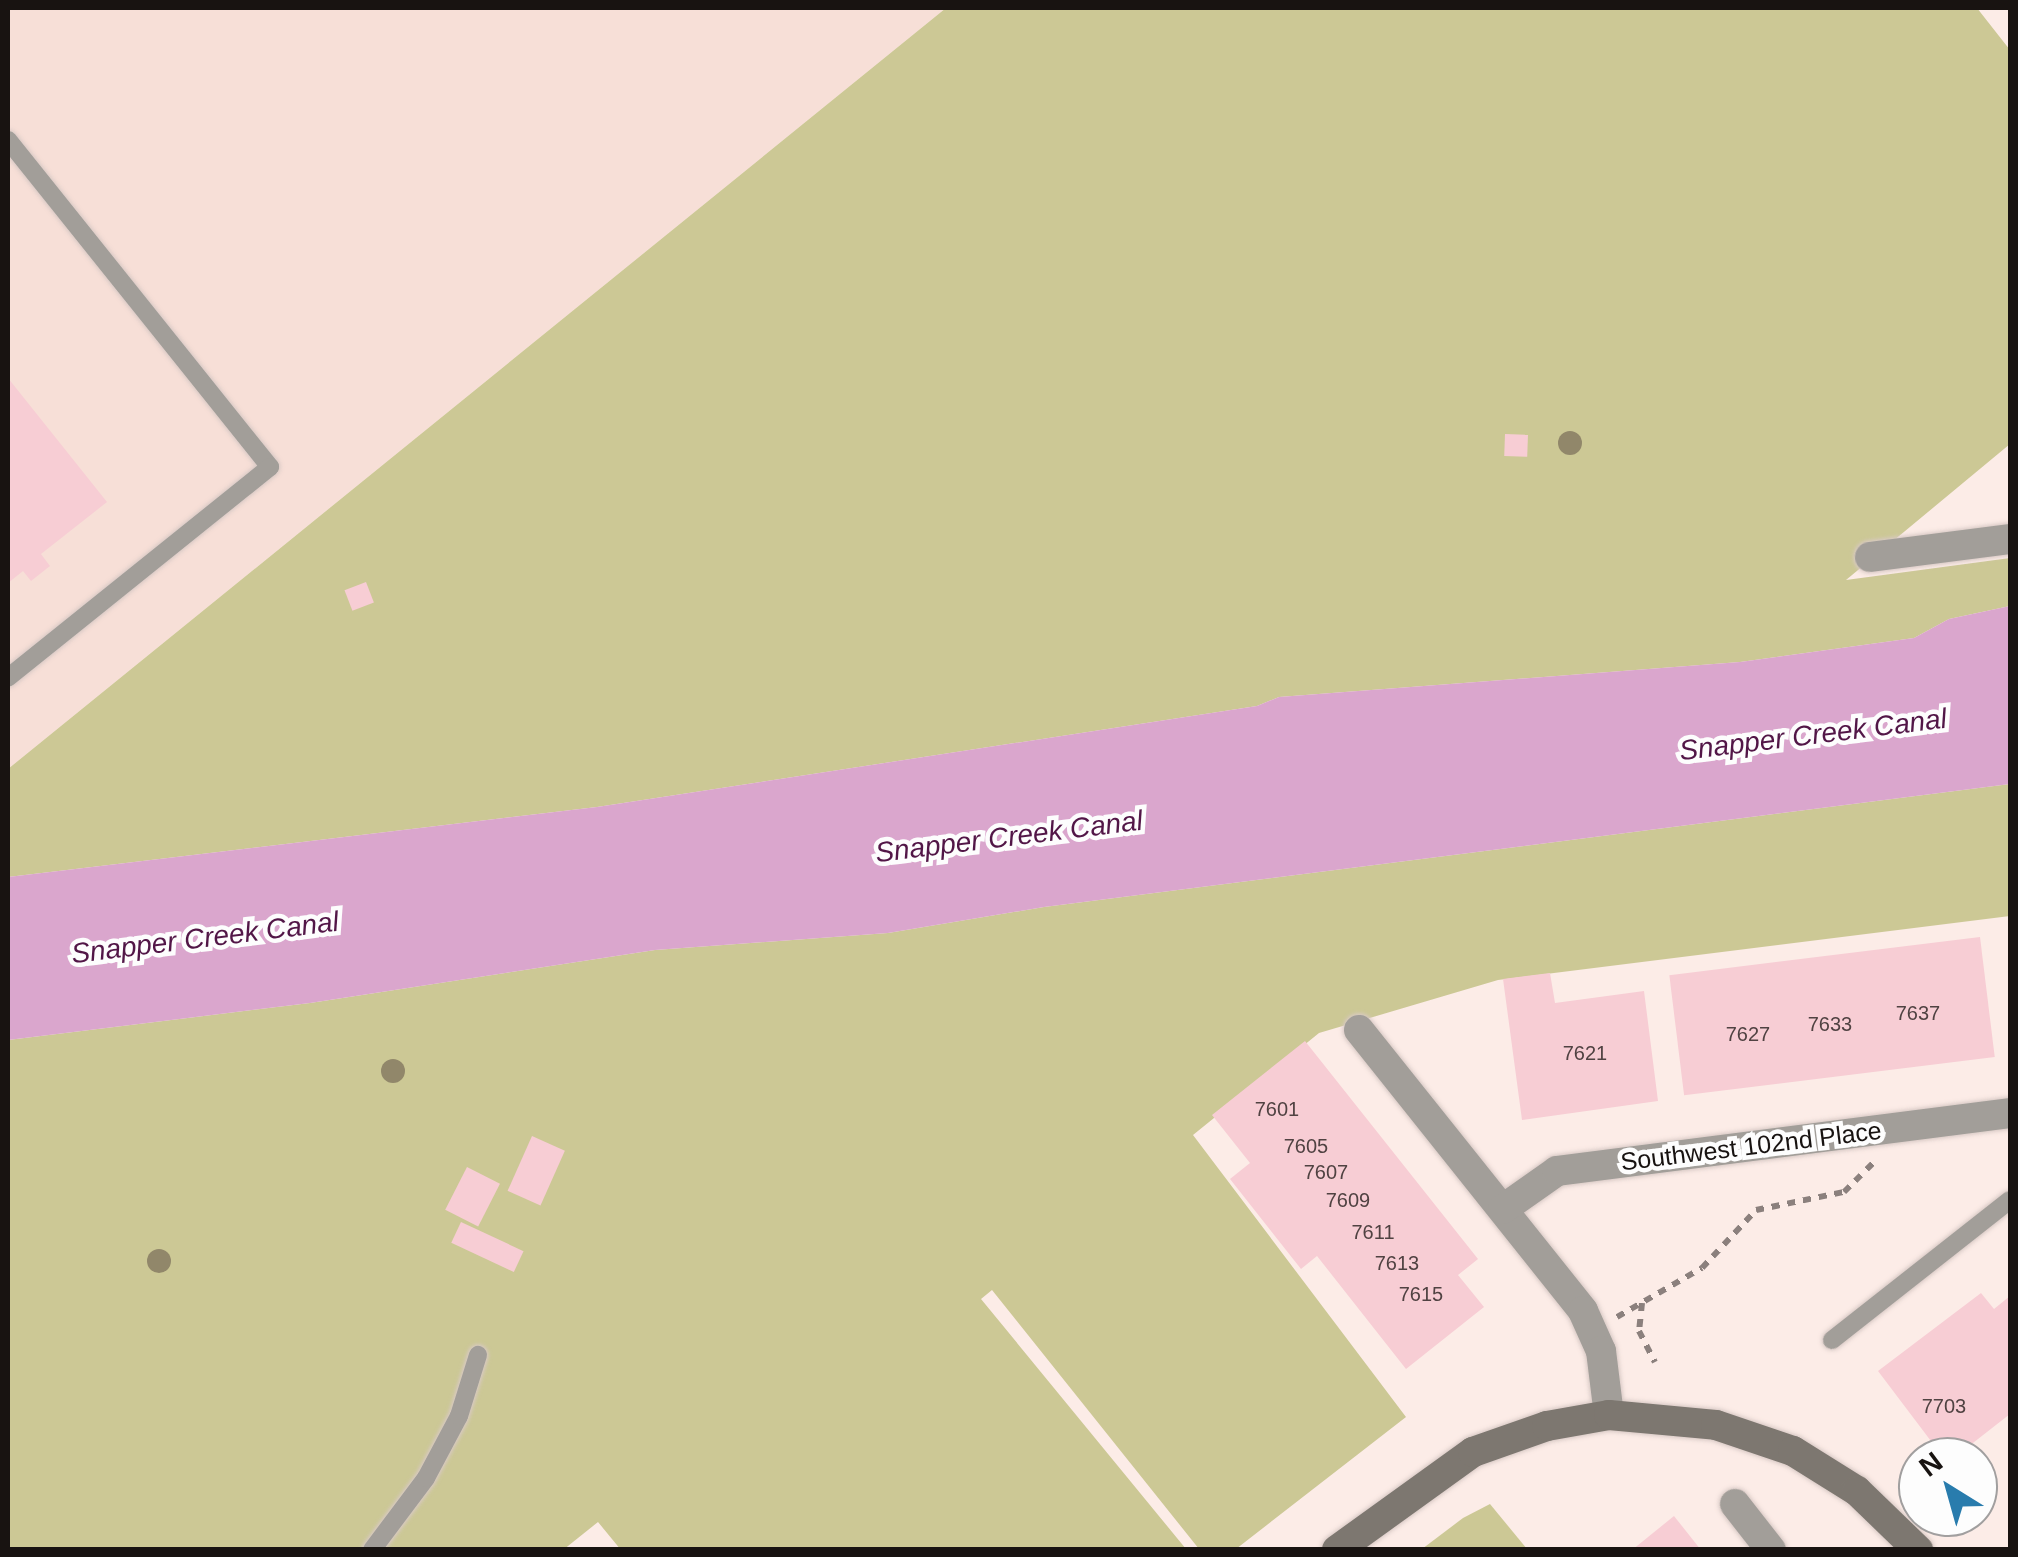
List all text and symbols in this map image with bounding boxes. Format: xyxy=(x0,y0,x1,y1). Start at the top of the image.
water label: Snapper Creek Canal xyxy=(1677,702,1949,768)
water label: Snapper Creek Canal xyxy=(873,804,1145,870)
water label: Snapper Creek Canal xyxy=(69,905,341,971)
house number: 7637 xyxy=(1896,1001,1940,1025)
house number: 7633 xyxy=(1808,1012,1852,1036)
house number: 7627 xyxy=(1726,1022,1770,1046)
house number: 7621 xyxy=(1563,1041,1607,1065)
house number: 7601 xyxy=(1255,1097,1299,1121)
street label: Southwest 102nd Place xyxy=(1619,1115,1883,1177)
house number: 7605 xyxy=(1284,1134,1328,1158)
house number: 7607 xyxy=(1304,1160,1348,1184)
house number: 7609 xyxy=(1326,1188,1370,1212)
house number: 7611 xyxy=(1351,1220,1395,1244)
house number: 7613 xyxy=(1375,1251,1419,1275)
house number: 7615 xyxy=(1399,1282,1443,1306)
house number: 7703 xyxy=(1922,1394,1966,1418)
north arrow xyxy=(1898,1437,1998,1537)
text: N xyxy=(1913,1446,1948,1483)

